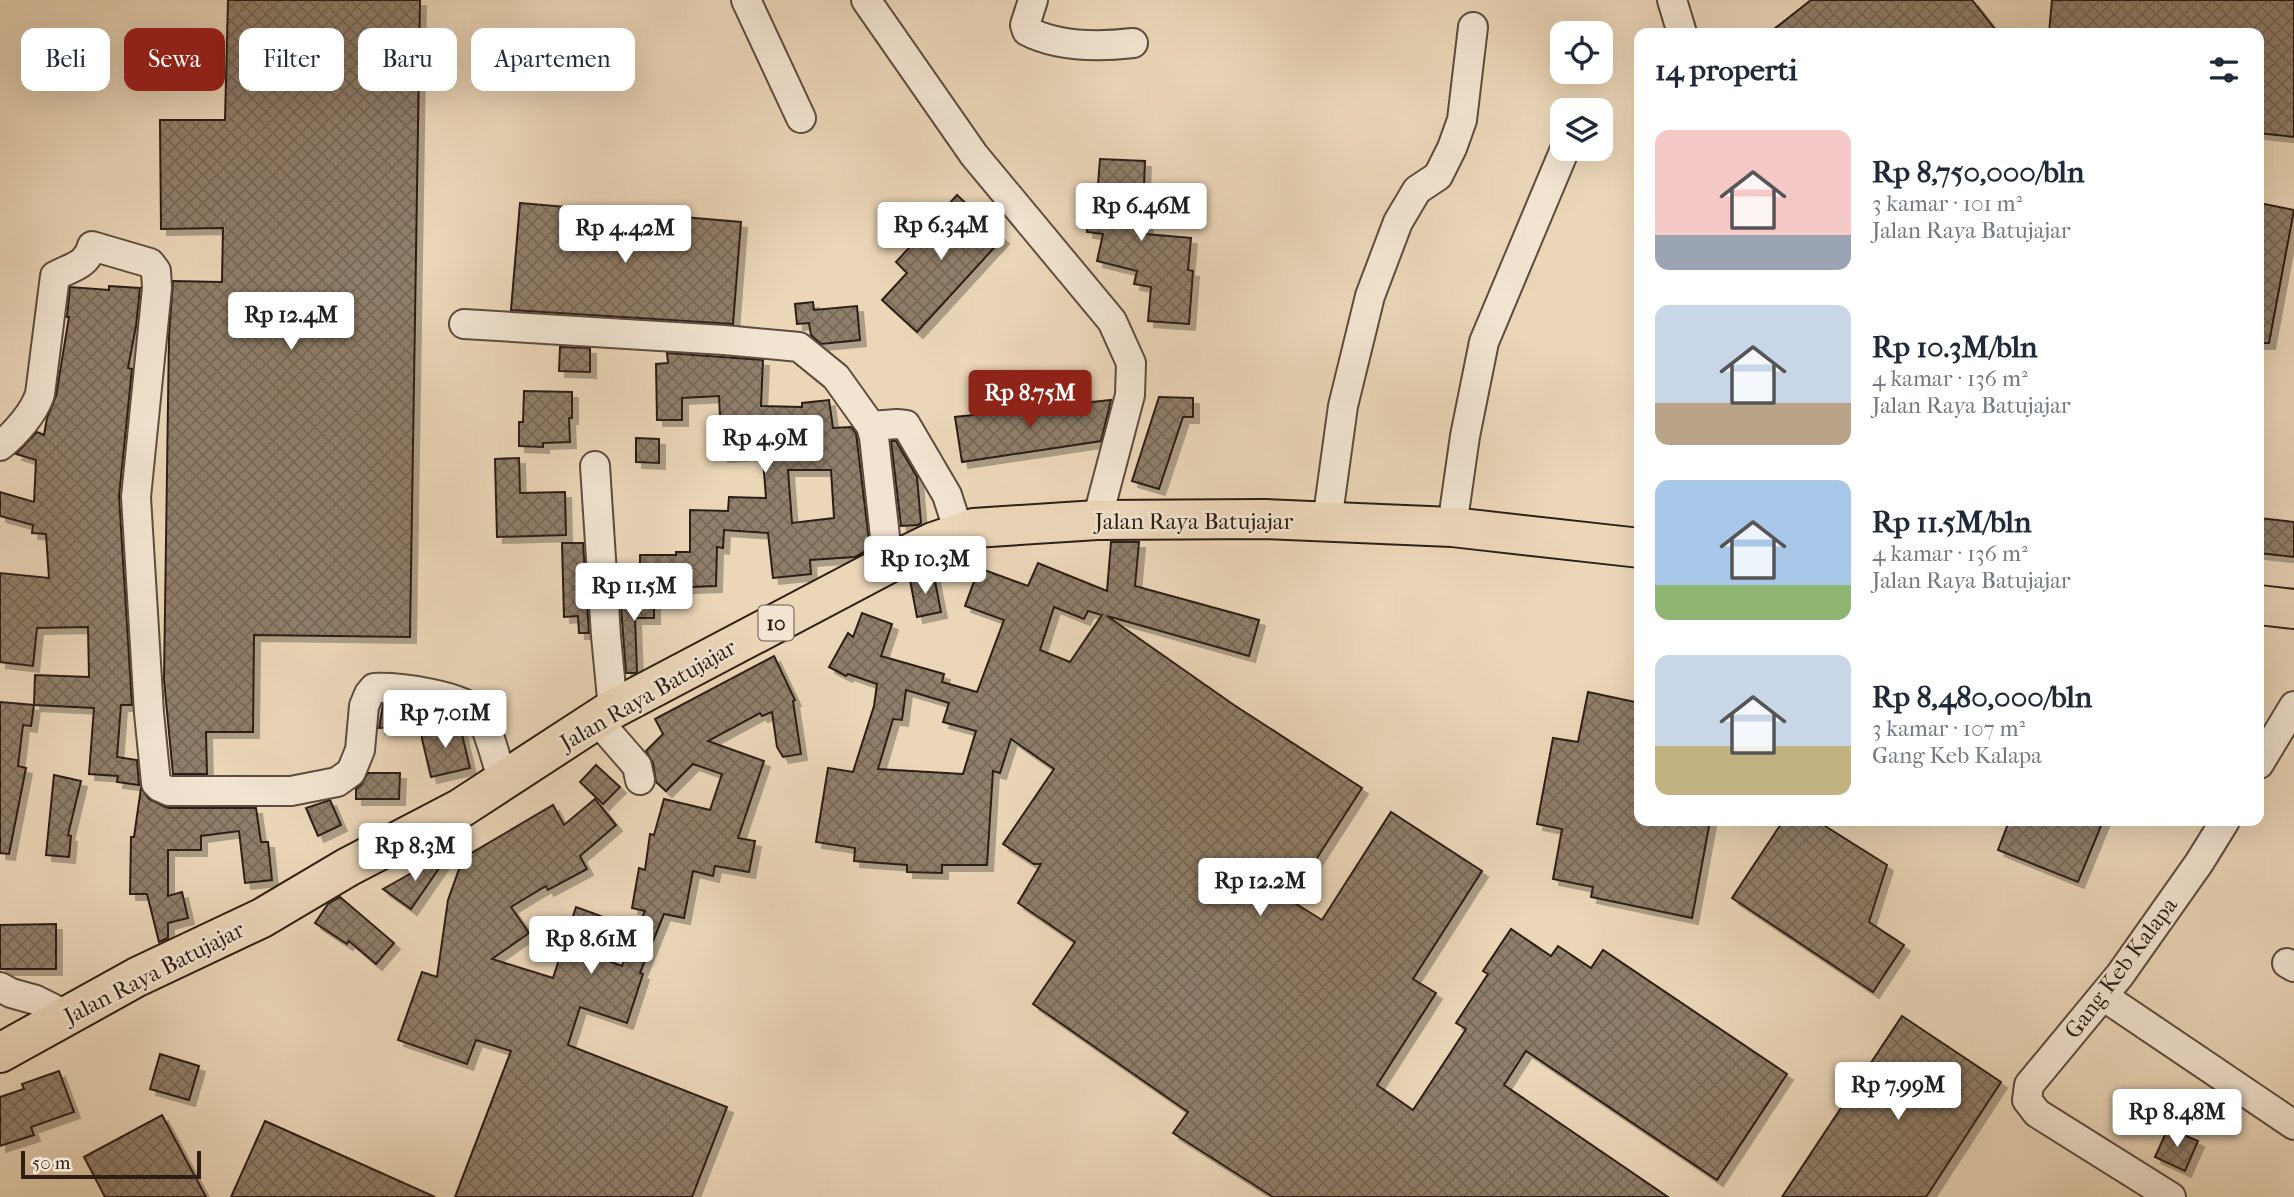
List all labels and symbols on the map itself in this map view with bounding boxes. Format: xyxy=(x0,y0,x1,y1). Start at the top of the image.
pin: Rp 6.46M xyxy=(1069,184,1213,243)
pin: Rp 6.34M xyxy=(869,202,1013,262)
pin: Rp 4.42M xyxy=(553,205,697,265)
pin: Rp 12.4M xyxy=(219,292,363,352)
pin: Rp 8.75M xyxy=(958,370,1102,430)
pin: Rp 4.9M xyxy=(700,416,830,475)
street label: Jalan Raya Batujajar xyxy=(1093,508,1293,535)
pin: Rp 10.3M xyxy=(853,536,997,596)
pin: Rp 11.5M xyxy=(562,564,706,623)
road number: 10 xyxy=(758,606,794,640)
street label: Jalan Raya Batujajar xyxy=(554,634,741,757)
pin: Rp 7.01M xyxy=(373,690,517,750)
pin: Rp 8.3M xyxy=(350,824,480,883)
pin: Rp 12.2M xyxy=(1188,858,1332,918)
street label: Gang Keb Kalapa xyxy=(2059,892,2183,1044)
street label: Jalan Raya Batujajar xyxy=(58,916,249,1031)
pin: Rp 8.61M xyxy=(519,916,663,976)
pin: Rp 7.99M xyxy=(1826,1062,1970,1122)
pin: Rp 8.48M xyxy=(2105,1090,2249,1149)
scale bar xyxy=(21,1148,201,1180)

